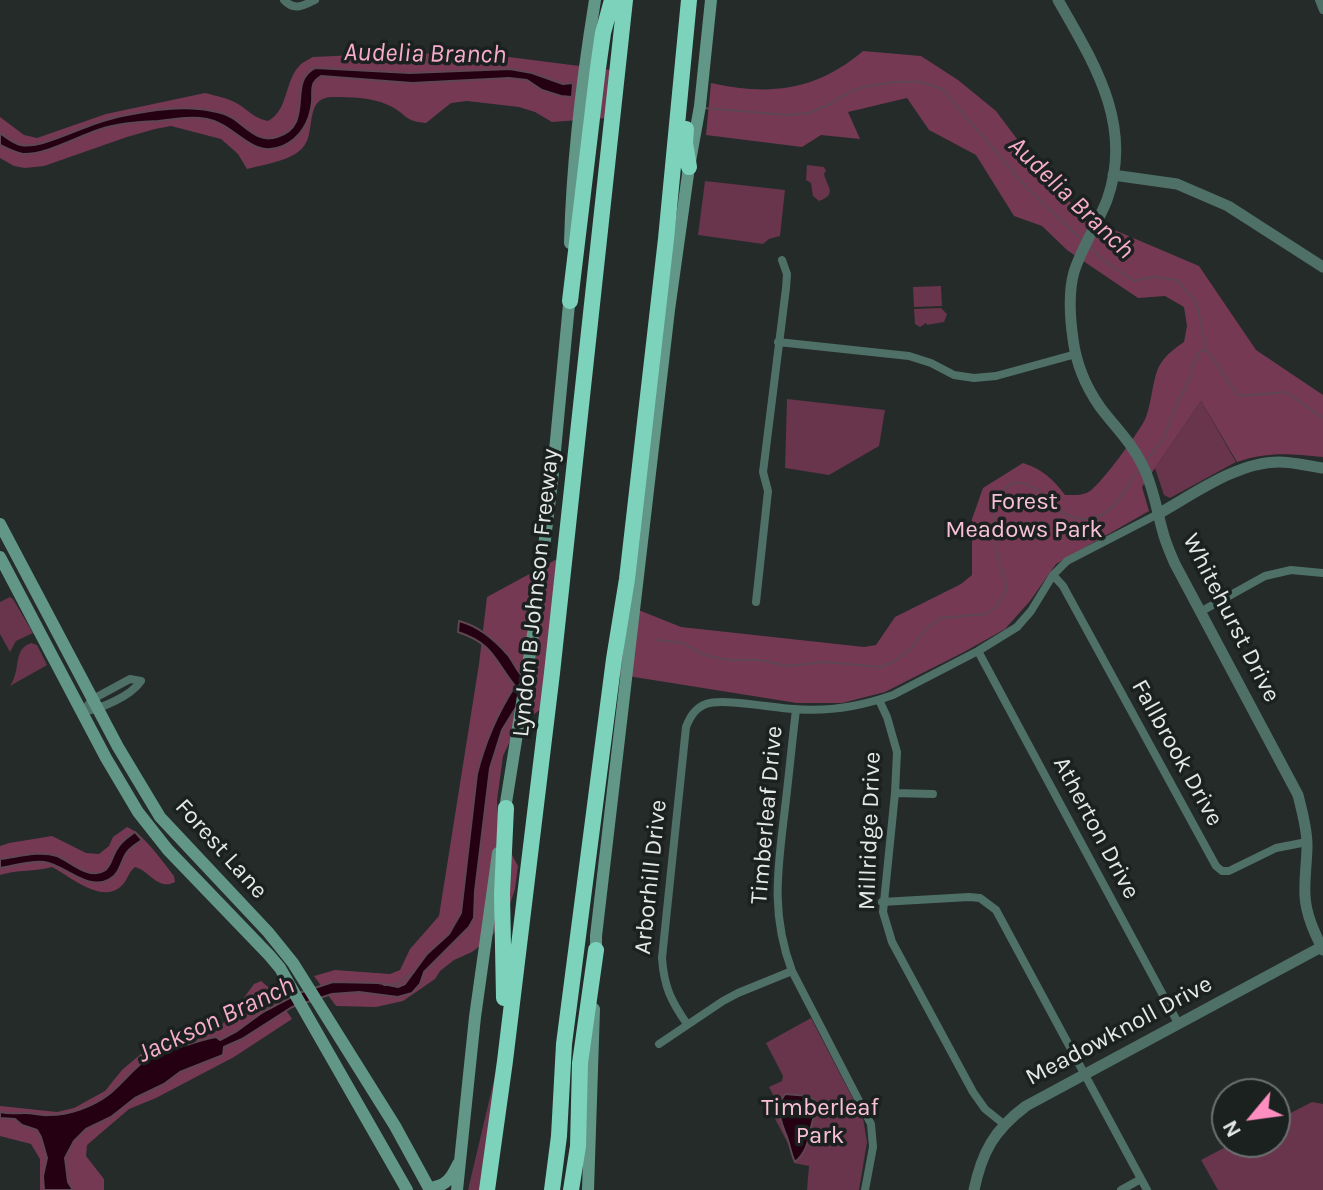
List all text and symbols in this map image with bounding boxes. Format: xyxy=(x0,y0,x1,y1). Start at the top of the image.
water label: Audelia Branch xyxy=(343,37,507,71)
water label: Audelia Branch xyxy=(1002,130,1140,266)
street label: Lyndon B Johnson Freeway xyxy=(507,447,565,739)
park label: Forest Meadows Park xyxy=(945,488,1103,544)
street label: Whitehurst Drive xyxy=(1176,529,1286,707)
street label: Fallbrook Drive xyxy=(1125,675,1229,831)
street label: Timberleaf Drive xyxy=(745,725,789,905)
street label: Millridge Drive xyxy=(853,751,887,911)
street label: Atherton Drive xyxy=(1047,752,1145,904)
street label: Forest Lane xyxy=(169,793,273,905)
street label: Arborhill Drive xyxy=(629,798,673,956)
water label: Jackson Branch xyxy=(133,970,299,1070)
street label: Meadowknoll Drive xyxy=(1021,970,1217,1092)
north arrow xyxy=(1211,1078,1291,1158)
park label: Timberleaf Park xyxy=(761,1094,879,1150)
text: N xyxy=(1217,1115,1247,1142)

